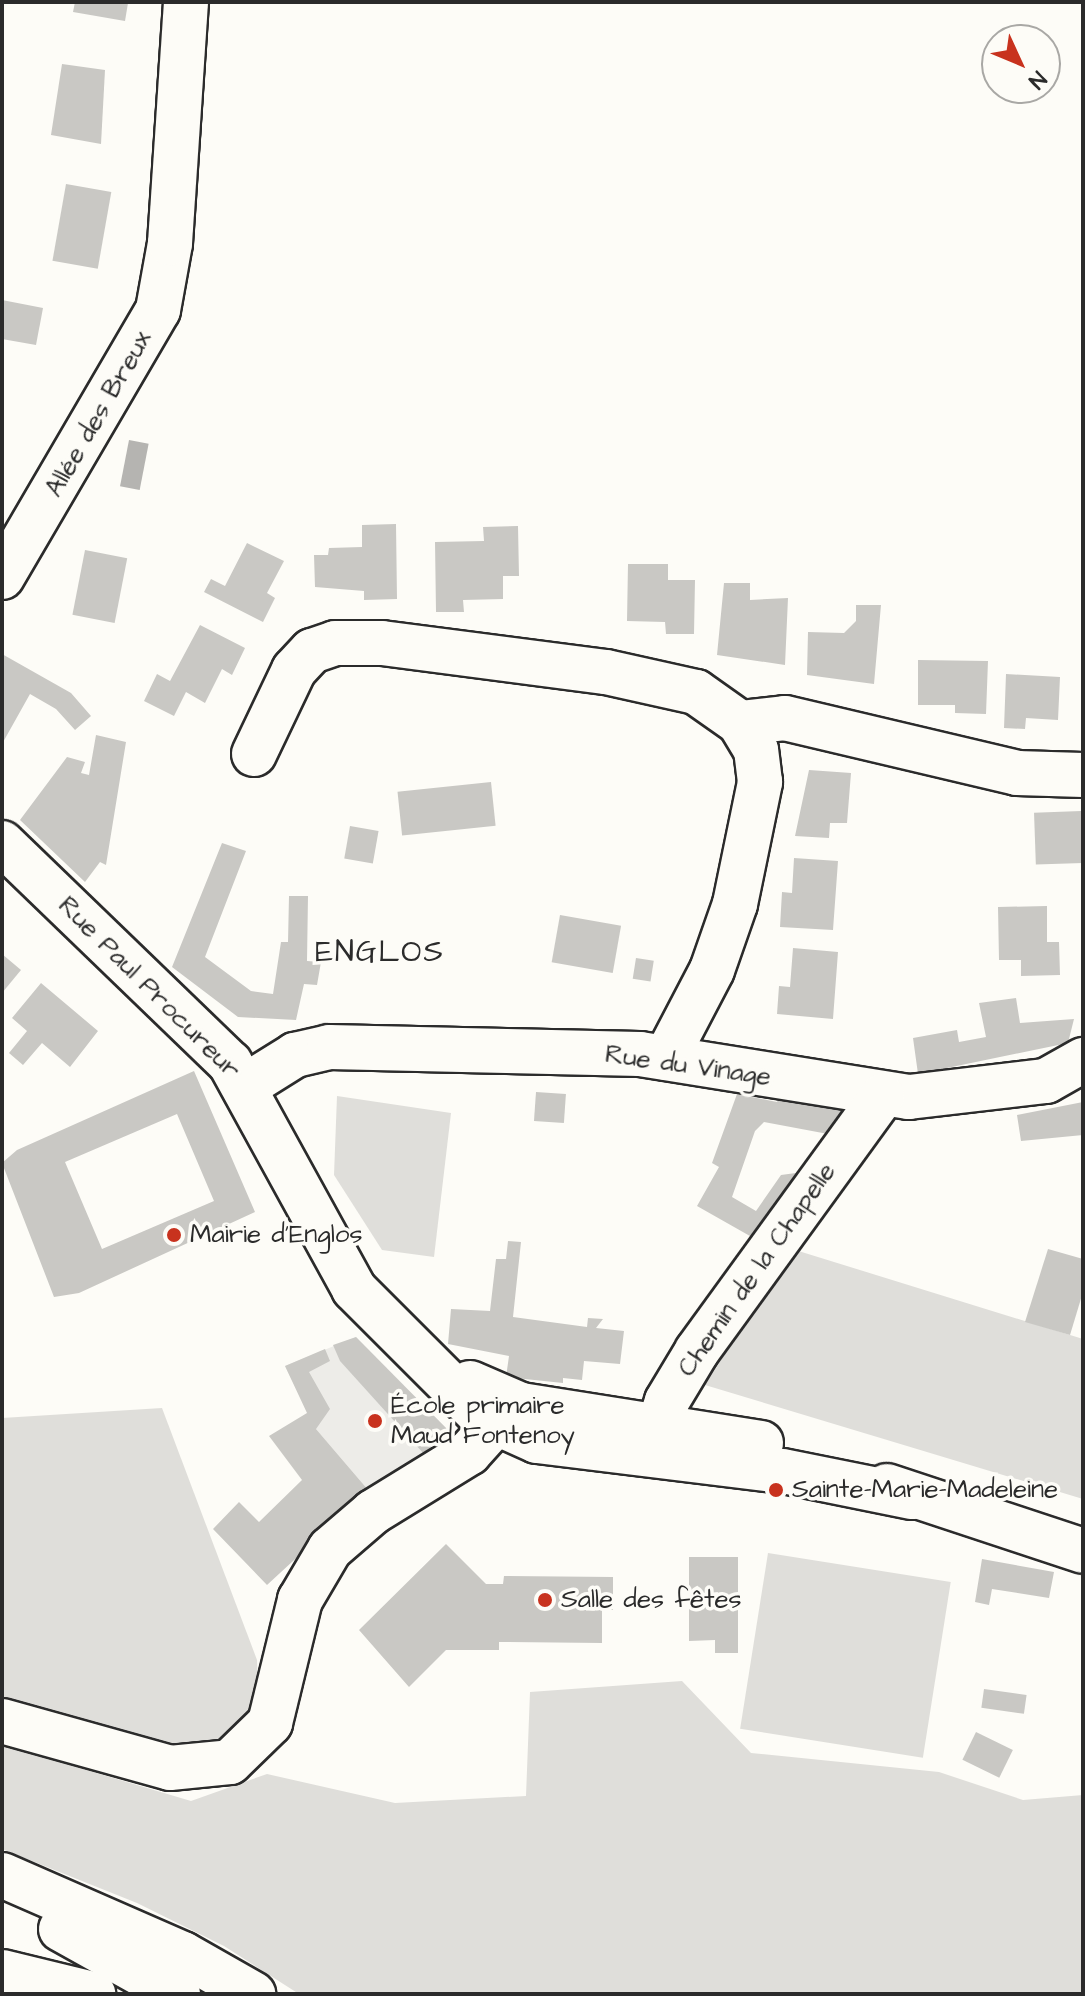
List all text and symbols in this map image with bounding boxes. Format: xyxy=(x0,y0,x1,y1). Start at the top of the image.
north arrow xyxy=(981,24,1061,104)
text: N xyxy=(1021,64,1053,95)
street label: Allée des Breux xyxy=(39,325,159,503)
street label: Rue Paul Procureur xyxy=(51,890,247,1086)
district label: ENGLOS xyxy=(315,934,445,970)
street label: Rue du Vinage xyxy=(603,1039,773,1093)
street label: Chemin de la Chapelle xyxy=(671,1157,843,1383)
place label: Mairie d'Englos xyxy=(190,1219,363,1251)
marker: Mairie d'Englos xyxy=(165,1226,183,1244)
place label: École primaire Maud Fontenoy xyxy=(391,1390,575,1452)
marker: École primaire Maud Fontenoy xyxy=(366,1412,384,1430)
place label: Sainte-Marie-Madeleine xyxy=(792,1474,1058,1506)
marker: Sainte-Marie-Madeleine xyxy=(767,1481,785,1499)
place label: Salle des fêtes xyxy=(561,1584,742,1616)
marker: Salle des fêtes xyxy=(536,1591,554,1609)

